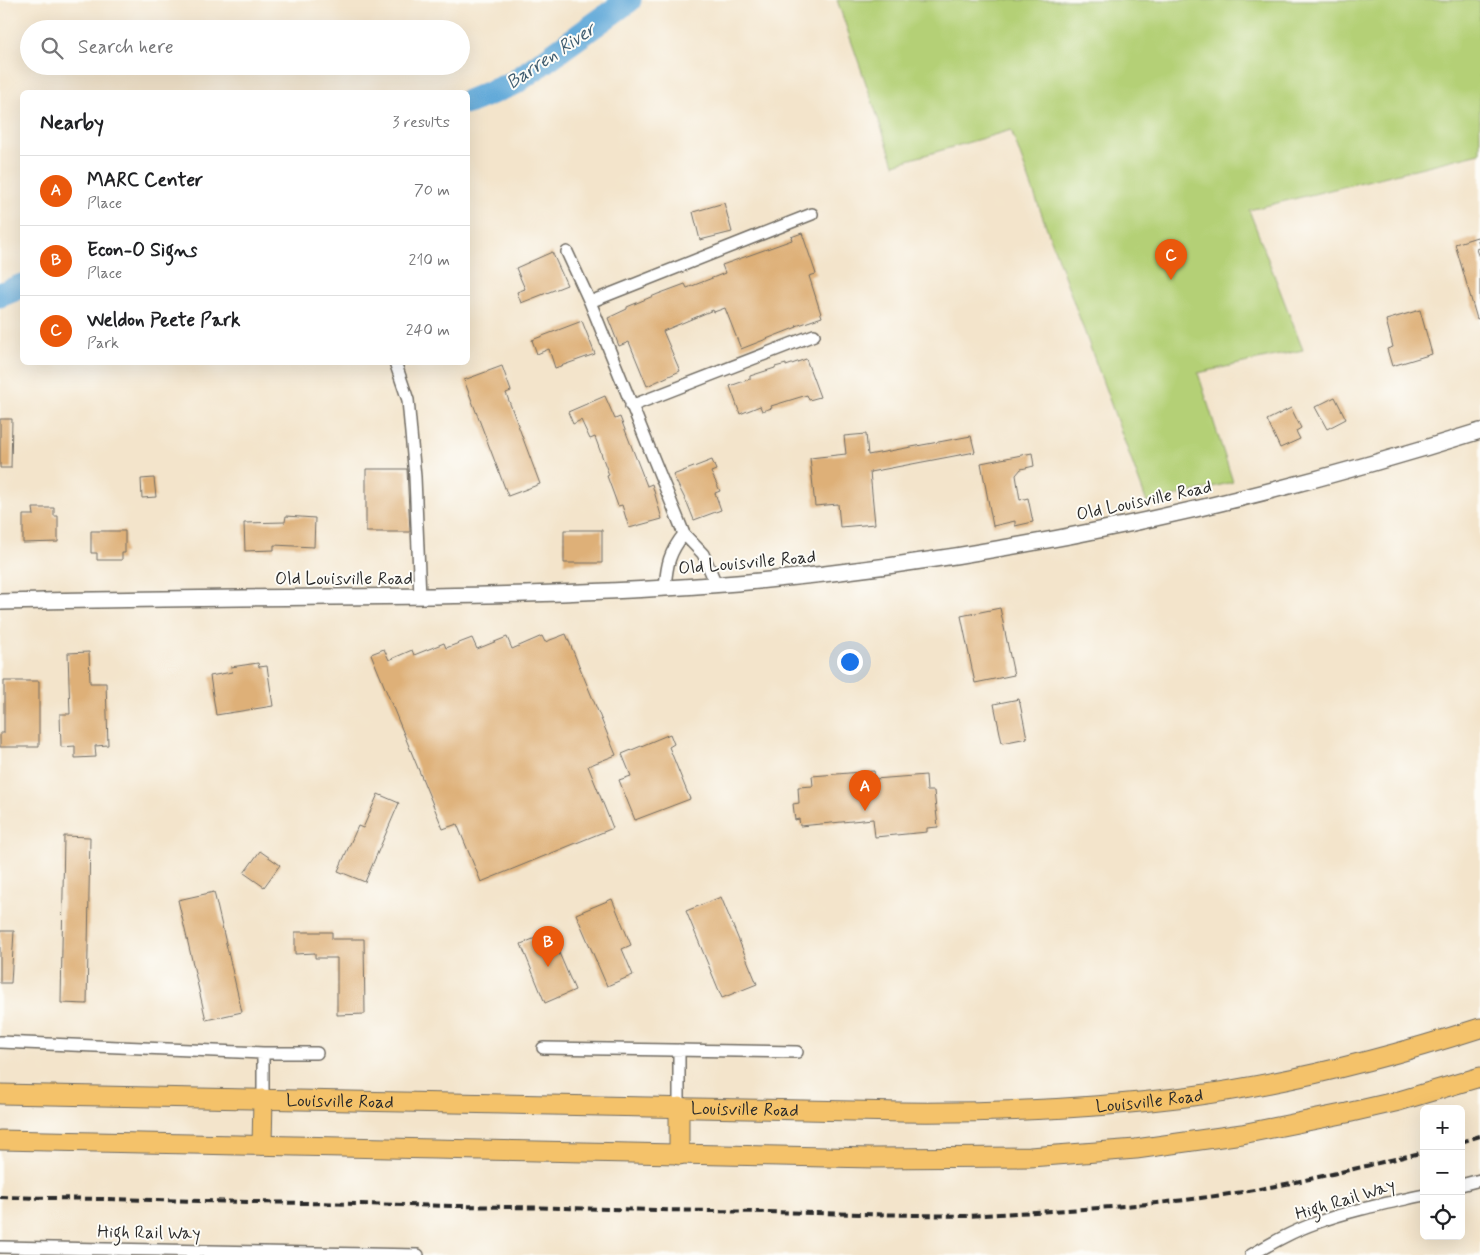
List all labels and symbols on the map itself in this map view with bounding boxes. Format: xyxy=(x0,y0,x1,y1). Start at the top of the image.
water label: Barren River xyxy=(501,16,602,95)
pin: C xyxy=(1155,239,1187,280)
street label: Old Louisville Road xyxy=(1074,475,1214,527)
street label: Old Louisville Road xyxy=(677,545,817,581)
street label: Old Louisville Road xyxy=(275,567,413,591)
your location xyxy=(837,649,863,675)
pin: A xyxy=(849,770,881,811)
pin: B xyxy=(532,926,564,967)
street label: Louisville Road xyxy=(1095,1084,1205,1119)
street label: Louisville Road xyxy=(286,1089,394,1115)
street label: Louisville Road xyxy=(691,1097,799,1123)
street label: High Rail Way xyxy=(1292,1173,1399,1228)
street label: High Rail Way xyxy=(97,1220,201,1248)

